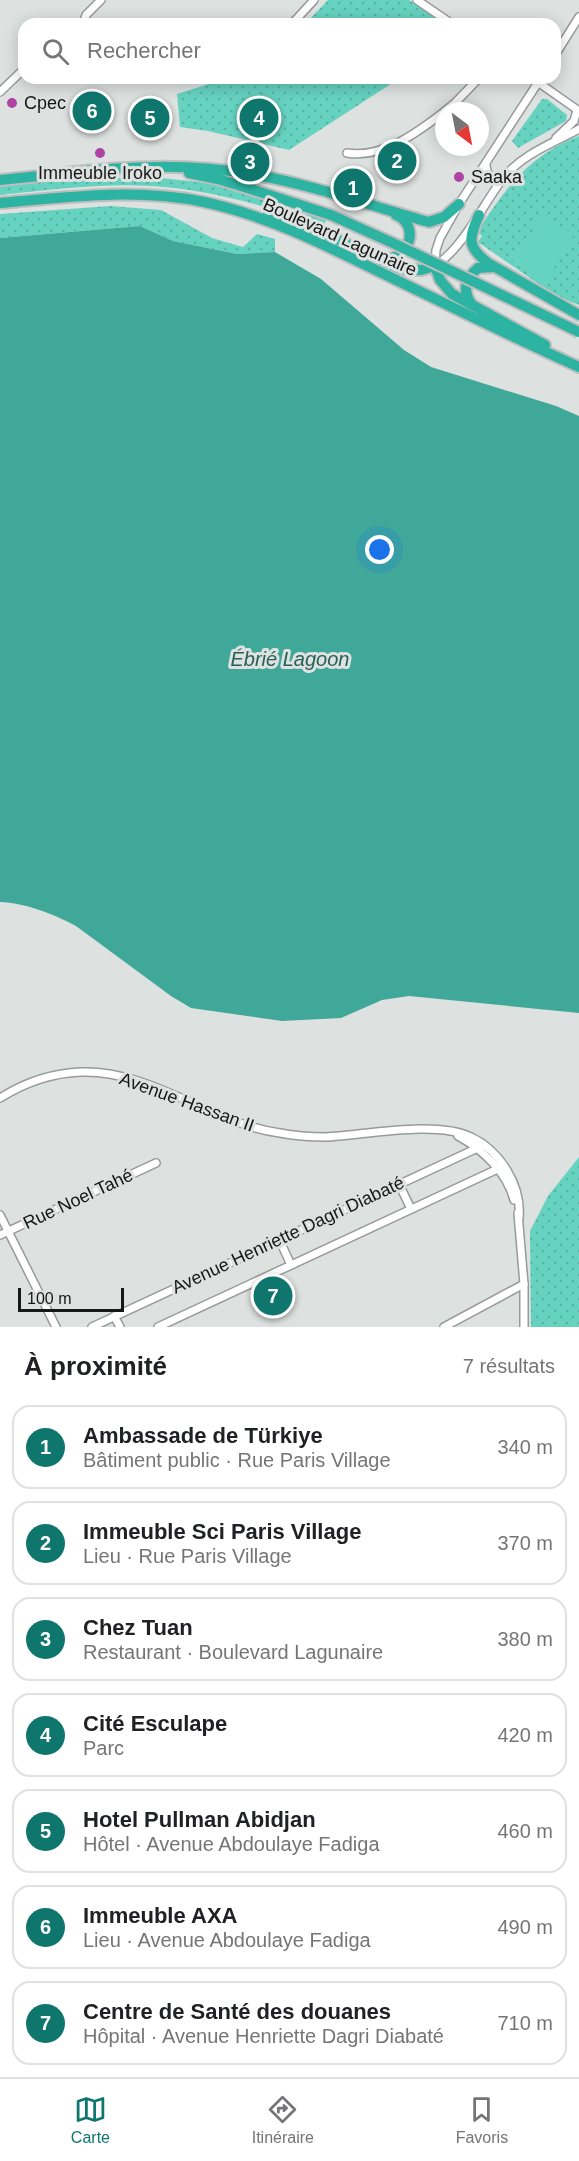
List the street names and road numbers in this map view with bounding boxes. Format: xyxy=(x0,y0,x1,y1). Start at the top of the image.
street label: Boulevard Lagunaire xyxy=(260,194,420,280)
street label: Avenue Hassan II xyxy=(117,1068,257,1136)
street label: Rue Noel Tahé xyxy=(20,1165,136,1233)
street label: Avenue Henriette Dagri Diabaté xyxy=(169,1172,407,1298)

